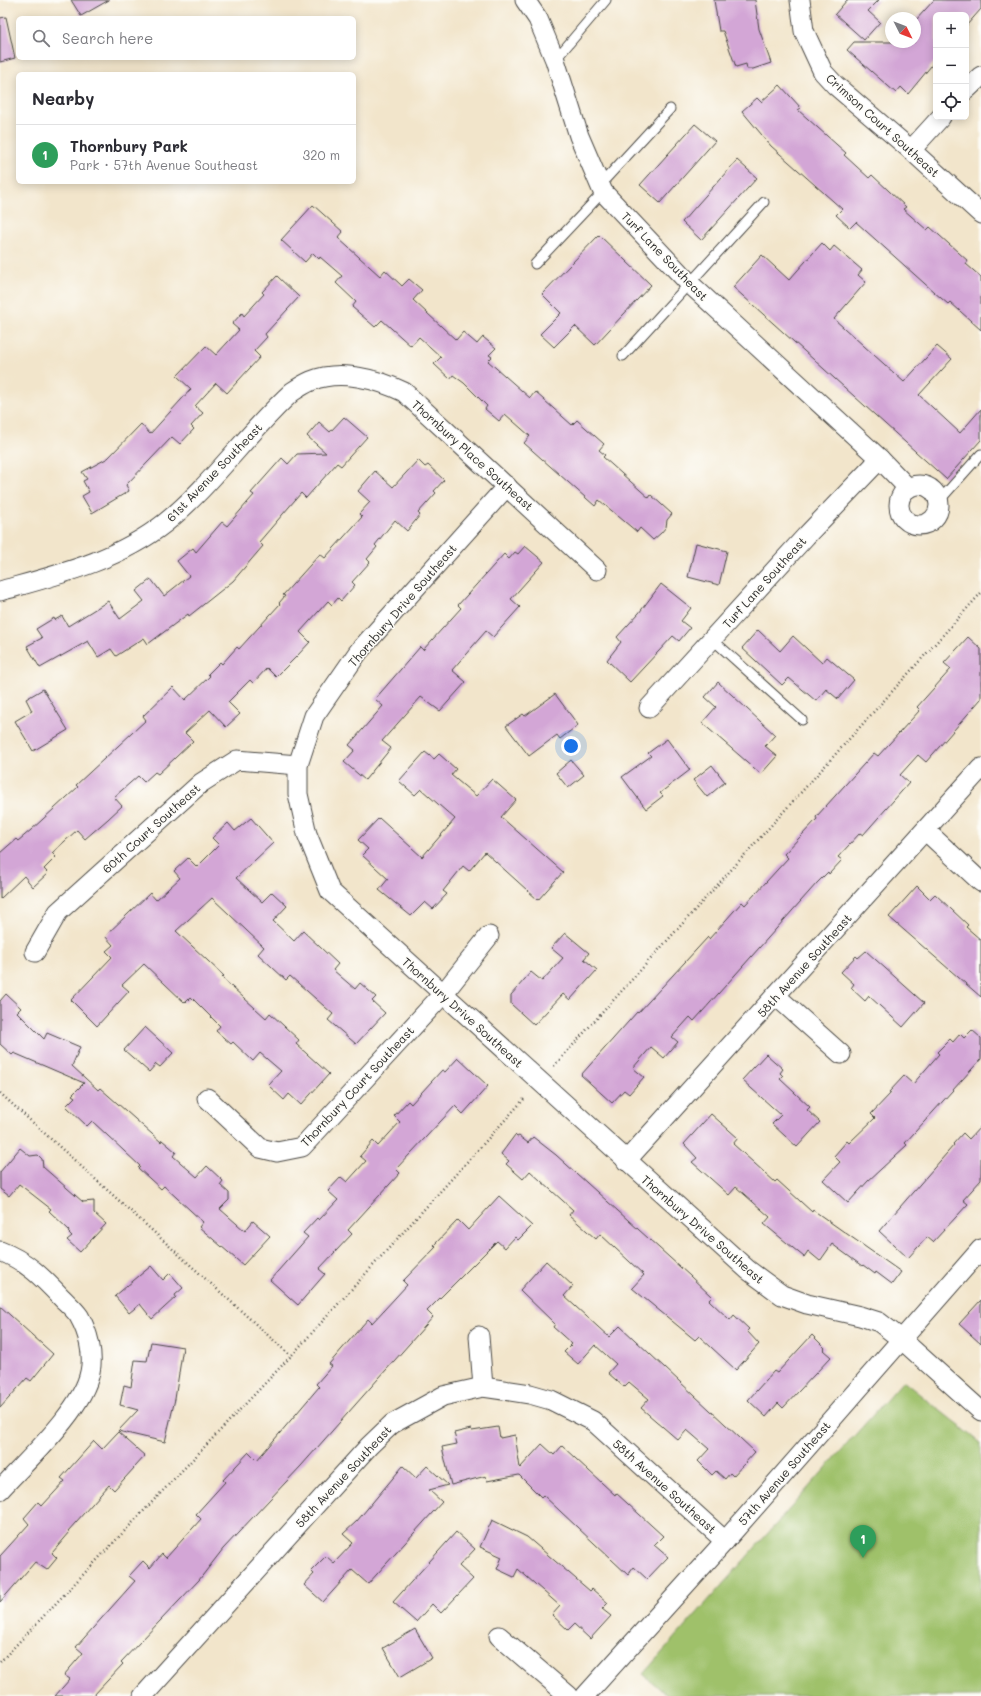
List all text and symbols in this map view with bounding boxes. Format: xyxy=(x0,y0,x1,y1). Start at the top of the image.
north arrow xyxy=(885,12,921,48)
map controls xyxy=(933,12,969,120)
button: + xyxy=(933,12,969,48)
search box xyxy=(16,16,356,60)
icon: search xyxy=(30,27,52,49)
text: Search here xyxy=(62,28,153,48)
button: − xyxy=(933,48,969,84)
street label: Crimson Court Southeast xyxy=(823,70,943,180)
button: locate xyxy=(933,84,969,120)
text: Nearby xyxy=(32,87,94,109)
text: Thornbury Park xyxy=(70,136,188,156)
text: 1 xyxy=(42,146,48,163)
text: 320 m xyxy=(303,146,340,163)
text: Park · 57th Avenue Southeast xyxy=(70,156,258,173)
street label: Turf Lane Southeast xyxy=(618,208,712,304)
street label: Thornbury Place Southeast xyxy=(409,396,537,514)
street label: 61st Avenue Southeast xyxy=(163,419,265,525)
street label: Turf Lane Southeast xyxy=(719,533,809,631)
street label: Thornbury Drive Southeast xyxy=(344,540,460,670)
your location xyxy=(561,736,581,756)
street label: 60th Court Southeast xyxy=(99,780,203,876)
street label: 58th Avenue Southeast xyxy=(753,910,855,1020)
street label: Thornbury Drive Southeast xyxy=(399,953,527,1071)
street label: Thornbury Court Southeast xyxy=(297,1022,417,1150)
street label: Thornbury Drive Southeast xyxy=(638,1171,768,1287)
street label: 57th Avenue Southeast xyxy=(734,1417,834,1529)
street label: 58th Avenue Southeast xyxy=(291,1422,395,1530)
street label: 58th Avenue Southeast xyxy=(610,1435,720,1537)
pin: 1 xyxy=(850,1525,876,1558)

